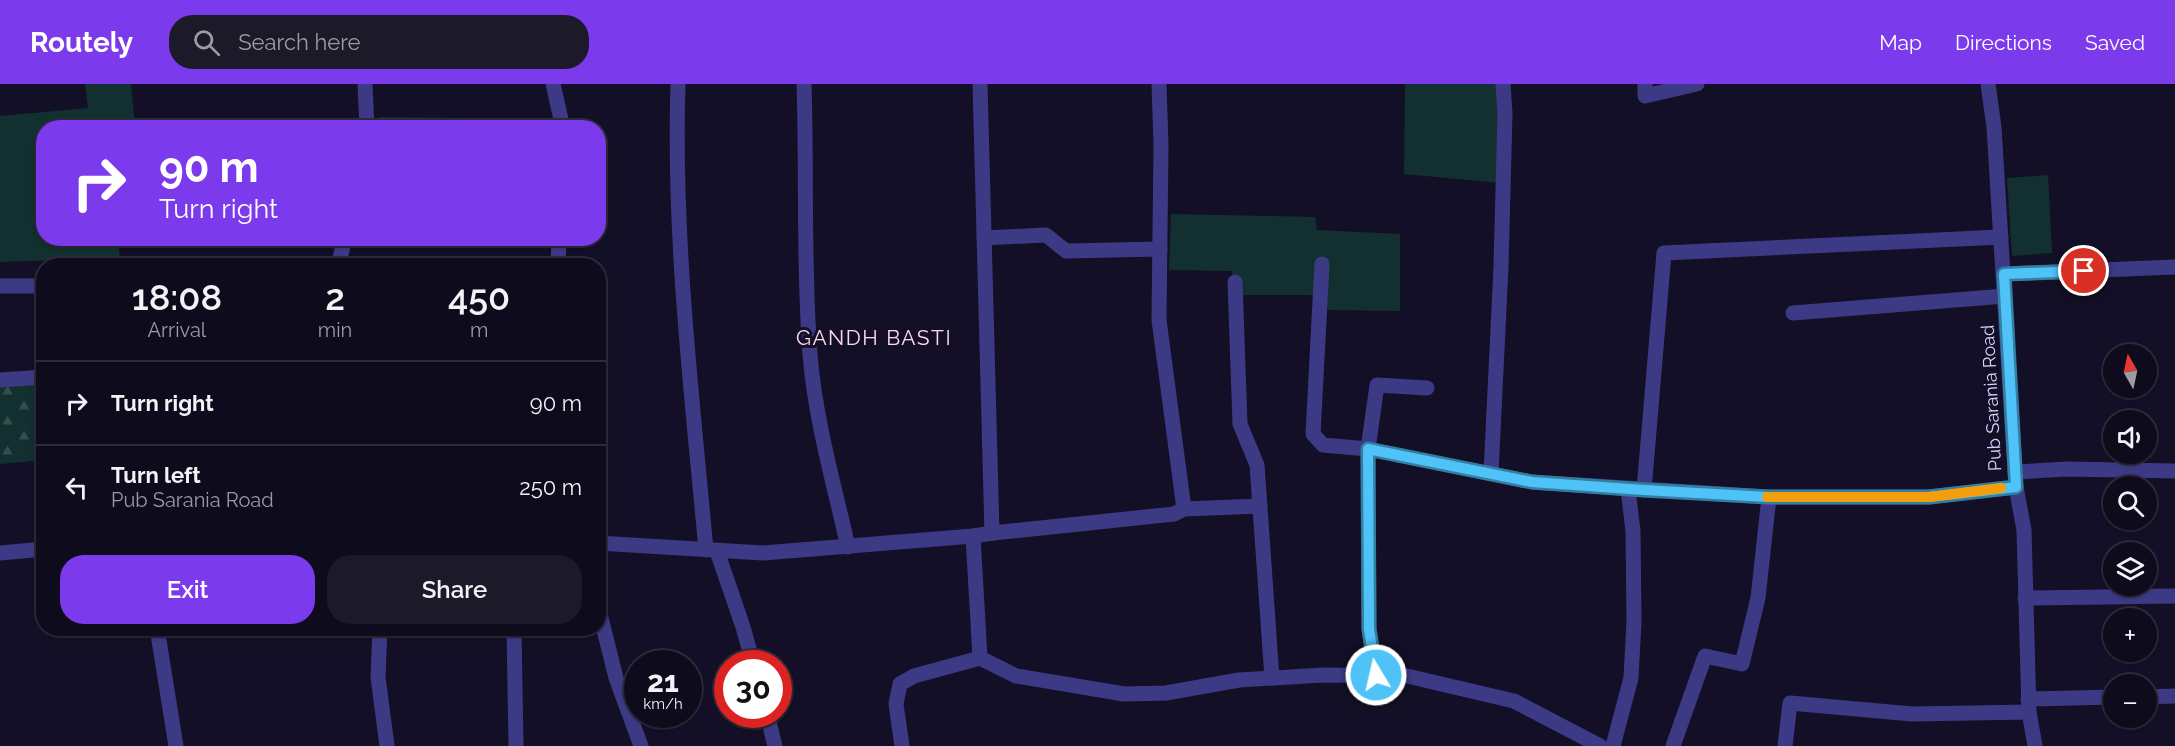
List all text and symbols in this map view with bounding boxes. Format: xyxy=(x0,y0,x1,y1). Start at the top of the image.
search box xyxy=(169,15,589,69)
text: Routely xyxy=(30,26,133,59)
icon: search xyxy=(190,26,223,59)
text: Search here xyxy=(238,29,360,55)
text: Map xyxy=(1879,30,1922,55)
text: Directions xyxy=(1955,30,2052,55)
text: Saved xyxy=(2085,30,2145,55)
text: 90 m xyxy=(159,143,259,192)
icon: right xyxy=(60,144,138,222)
text: Turn right xyxy=(159,193,278,224)
pin xyxy=(2058,245,2109,296)
icon: arrive xyxy=(2067,254,2100,287)
text: 18:08 xyxy=(132,276,222,318)
text: 2 xyxy=(325,276,345,318)
text: 450 xyxy=(448,276,510,318)
text: Arrival xyxy=(148,318,206,342)
text: min xyxy=(318,318,352,342)
text: m xyxy=(470,318,488,342)
street label: Pub Sarania Road xyxy=(1977,324,2005,472)
district label: GANDH BASTI xyxy=(796,325,952,350)
north arrow xyxy=(2103,344,2157,398)
map controls xyxy=(2103,344,2157,728)
icon: right xyxy=(60,387,93,420)
text: Turn right xyxy=(111,390,214,416)
text: 90 m xyxy=(530,390,582,416)
button: sound xyxy=(2103,410,2157,464)
text: Turn left xyxy=(111,462,201,488)
icon: left xyxy=(60,471,93,504)
text: 250 m xyxy=(519,474,582,500)
button: search xyxy=(2103,476,2157,530)
text: Pub Sarania Road xyxy=(111,488,274,512)
button: layers xyxy=(2103,542,2157,596)
button: Exit xyxy=(60,555,315,624)
button: Share xyxy=(327,555,582,624)
button: + xyxy=(2103,608,2157,662)
position arrow xyxy=(1344,643,1408,707)
speed limit sign: 30 xyxy=(714,650,792,728)
text: 21 xyxy=(647,664,679,699)
button: − xyxy=(2103,674,2157,728)
text: km/h xyxy=(643,695,683,713)

